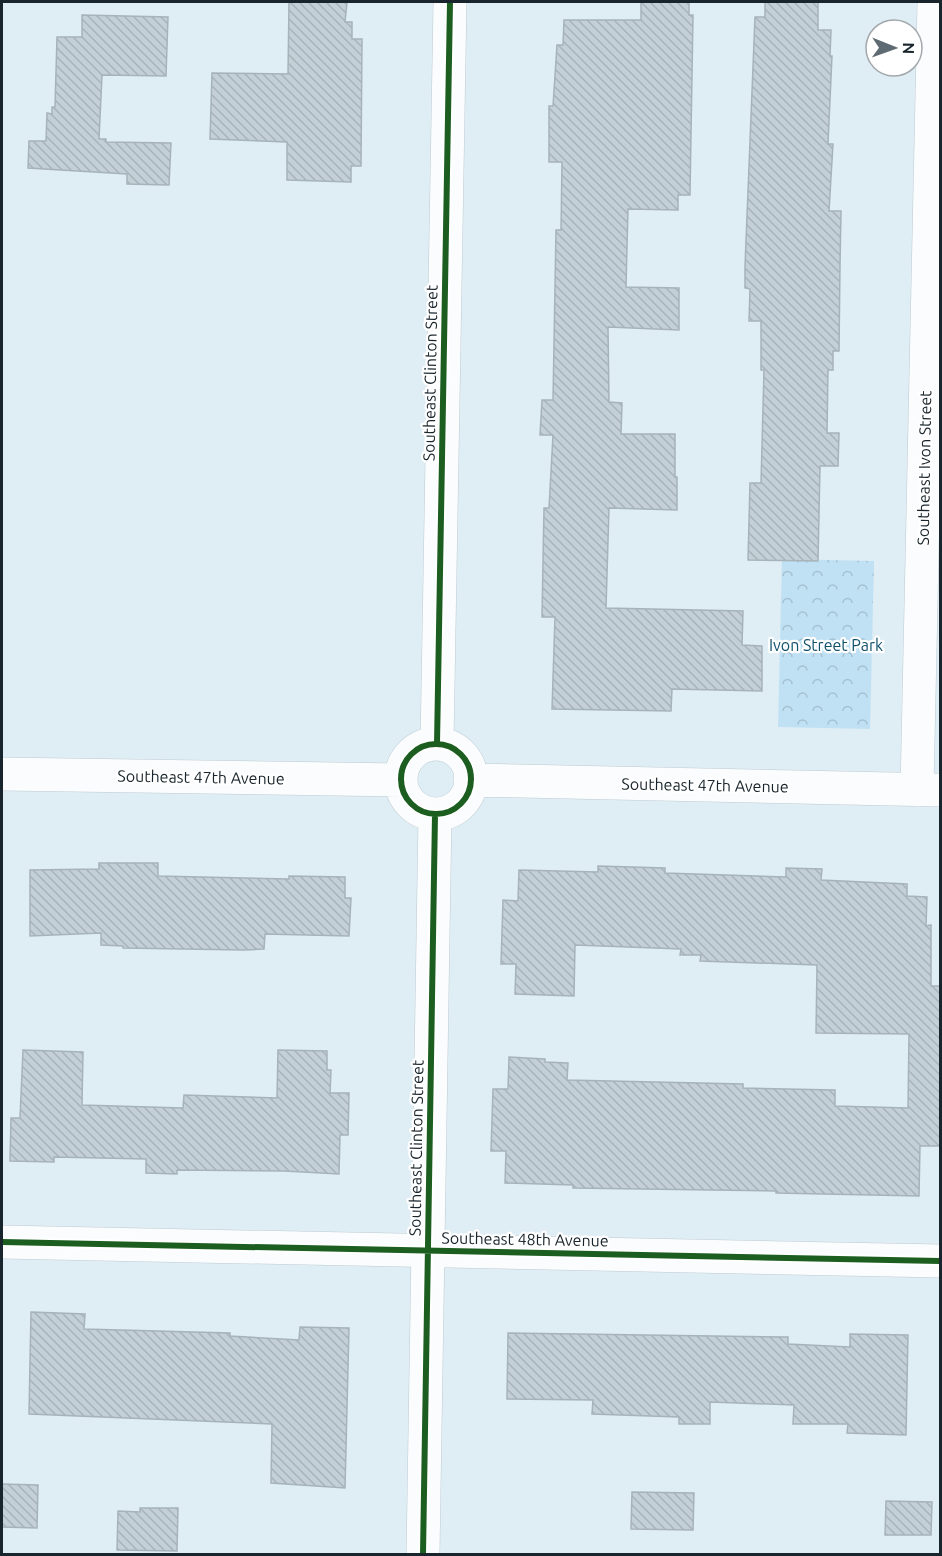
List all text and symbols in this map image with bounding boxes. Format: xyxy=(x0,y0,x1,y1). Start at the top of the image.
north arrow xyxy=(864,18,924,78)
text: N xyxy=(900,42,918,54)
street label: Southeast Clinton Street xyxy=(419,284,441,461)
street label: Southeast Ivon Street xyxy=(914,390,934,546)
park label: Ivon Street Park xyxy=(769,636,883,654)
street label: Southeast 47th Avenue xyxy=(117,767,285,787)
street label: Southeast 47th Avenue xyxy=(621,775,789,795)
street label: Southeast Clinton Street xyxy=(405,1059,427,1236)
street label: Southeast 48th Avenue xyxy=(441,1229,609,1249)

